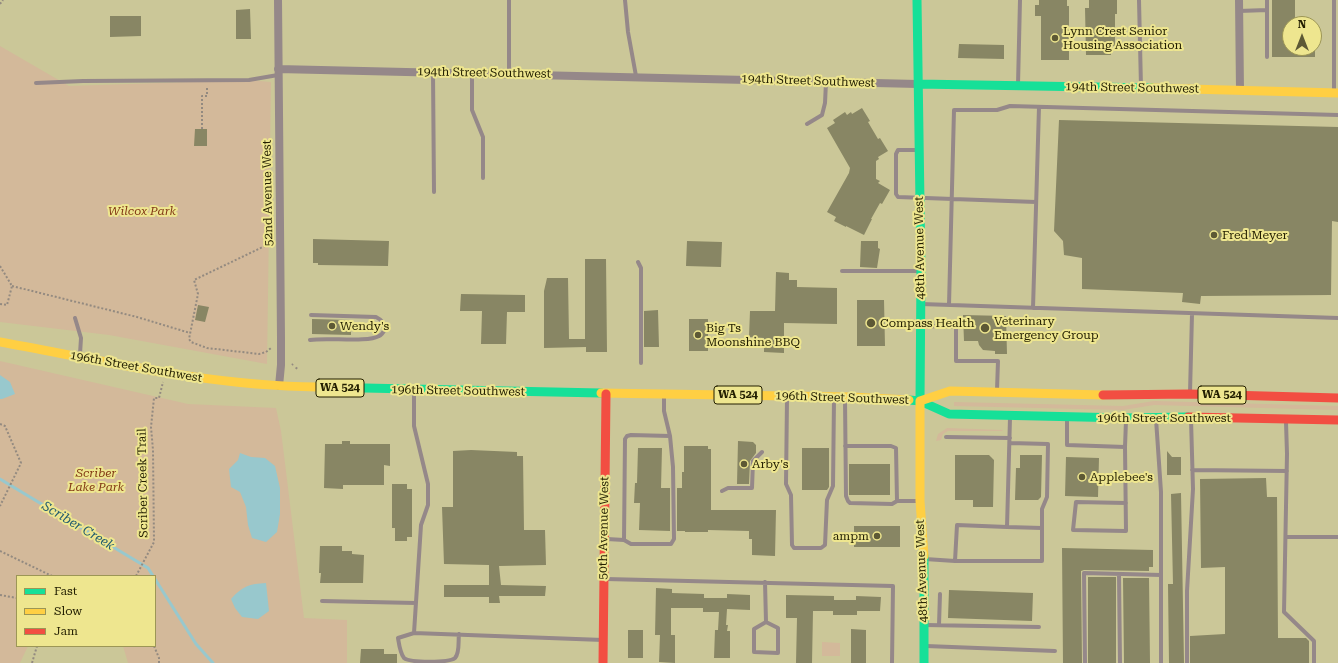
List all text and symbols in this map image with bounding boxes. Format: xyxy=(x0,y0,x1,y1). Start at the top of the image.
north arrow xyxy=(1282,16,1322,56)
text: N xyxy=(1298,18,1306,31)
place label: Lynn Crest Senior Housing Association xyxy=(1063,24,1182,52)
marker: Lynn Crest Senior Housing Association xyxy=(1050,33,1060,43)
street label: 194th Street Southwest xyxy=(417,65,551,81)
street label: 194th Street Southwest xyxy=(741,71,875,91)
street label: 194th Street Southwest xyxy=(1065,80,1199,96)
street label: 52nd Avenue West xyxy=(260,140,276,246)
street label: 48th Avenue West xyxy=(912,196,928,300)
park label: Wilcox Park xyxy=(108,204,176,218)
place label: Fred Meyer xyxy=(1222,228,1287,242)
marker: Fred Meyer xyxy=(1209,230,1219,240)
place label: Veterinary Emergency Group xyxy=(994,314,1099,342)
place label: Compass Health xyxy=(880,316,974,330)
marker: Compass Health xyxy=(865,317,877,329)
place label: Wendy's xyxy=(340,319,389,333)
marker: Wendy's xyxy=(327,321,337,331)
place label: Big Ts Moonshine BBQ xyxy=(706,321,800,349)
marker: Veterinary Emergency Group xyxy=(979,322,991,334)
marker: Big Ts Moonshine BBQ xyxy=(693,330,703,340)
street label: 196th Street Southwest xyxy=(69,348,203,386)
road number: WA 524 xyxy=(316,379,364,397)
street label: 196th Street Southwest xyxy=(391,383,525,399)
road number: WA 524 xyxy=(714,386,762,404)
road number: WA 524 xyxy=(1198,386,1246,404)
street label: 196th Street Southwest xyxy=(775,388,909,408)
street label: 196th Street Southwest xyxy=(1097,411,1231,425)
street label: Scriber Creek Trail xyxy=(135,428,151,538)
place label: Arby's xyxy=(752,457,788,471)
marker: Arby's xyxy=(739,459,749,469)
park label: Scriber Lake Park xyxy=(68,466,124,494)
place label: Applebee's xyxy=(1090,470,1153,484)
marker: Applebee's xyxy=(1077,472,1087,482)
street label: 50th Avenue West xyxy=(596,476,612,580)
water label: Scriber Creek xyxy=(39,498,117,554)
street label: 48th Avenue West xyxy=(913,519,931,623)
place label: ampm xyxy=(833,529,869,543)
marker: ampm xyxy=(872,531,882,541)
legend xyxy=(16,575,156,647)
text: Fast xyxy=(54,584,77,598)
text: Slow xyxy=(54,604,82,618)
text: Jam xyxy=(54,624,78,638)

